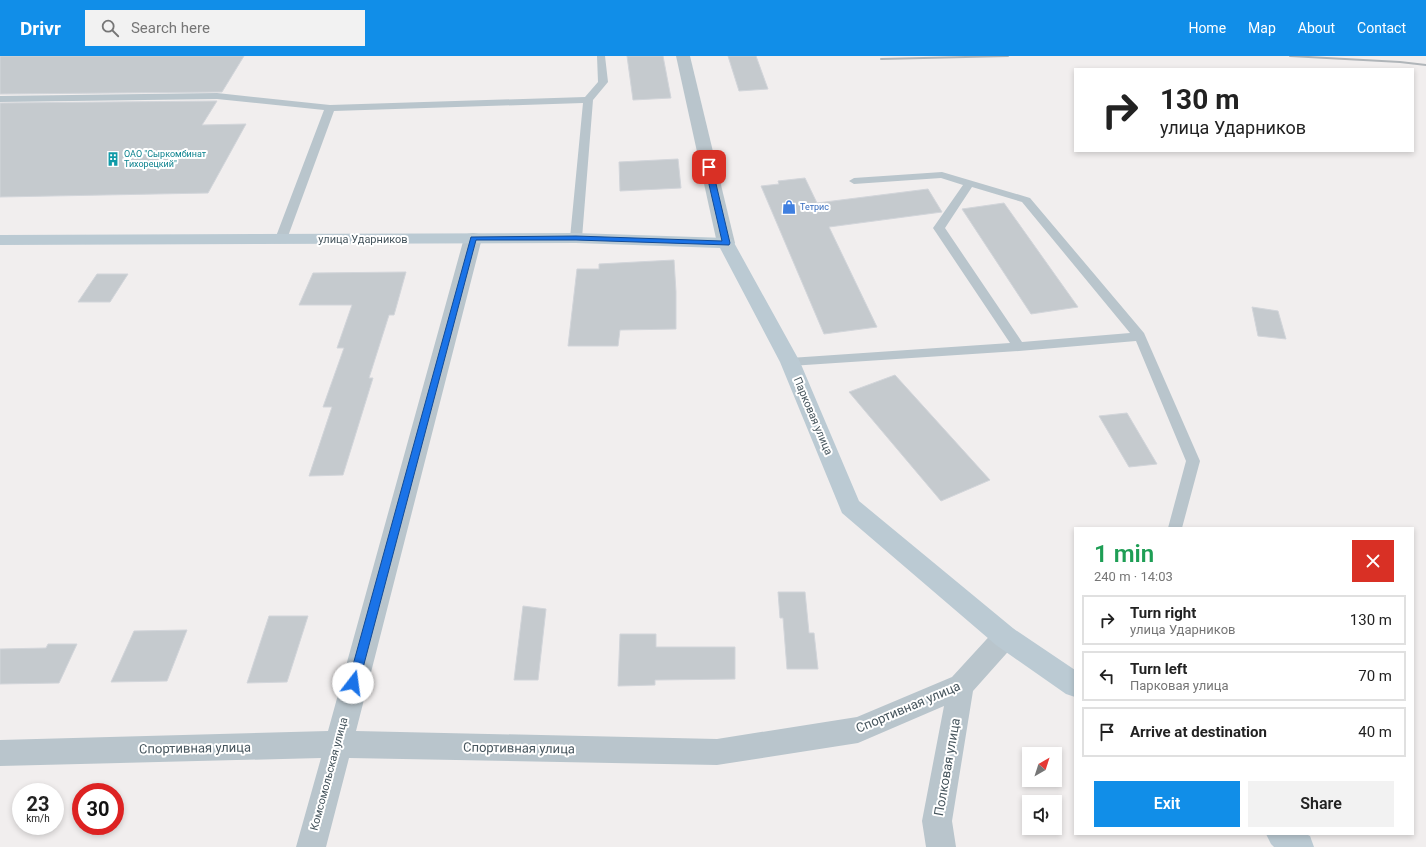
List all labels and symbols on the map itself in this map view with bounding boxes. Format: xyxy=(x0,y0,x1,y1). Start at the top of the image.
place label: ОАО "Сыркомбинат Тихорецкий" xyxy=(124,149,207,169)
pin xyxy=(692,150,726,184)
building icon: ОАО "Сыркомбинат Тихорецкий" xyxy=(105,151,121,167)
shop icon: Тетрис xyxy=(781,199,797,215)
place label: Тетрис xyxy=(800,202,829,212)
street label: улица Ударников xyxy=(318,233,408,246)
street label: Парковая улица xyxy=(791,375,835,457)
position arrow xyxy=(332,662,374,704)
street label: Спортивная улица xyxy=(854,678,962,736)
street label: Комсомольская улица xyxy=(308,716,350,832)
street label: Полковая улица xyxy=(931,717,963,817)
street label: Спортивная улица xyxy=(139,740,251,756)
street label: Спортивная улица xyxy=(463,740,575,756)
north arrow xyxy=(1022,747,1062,787)
speed limit sign: 30 xyxy=(72,783,124,835)

